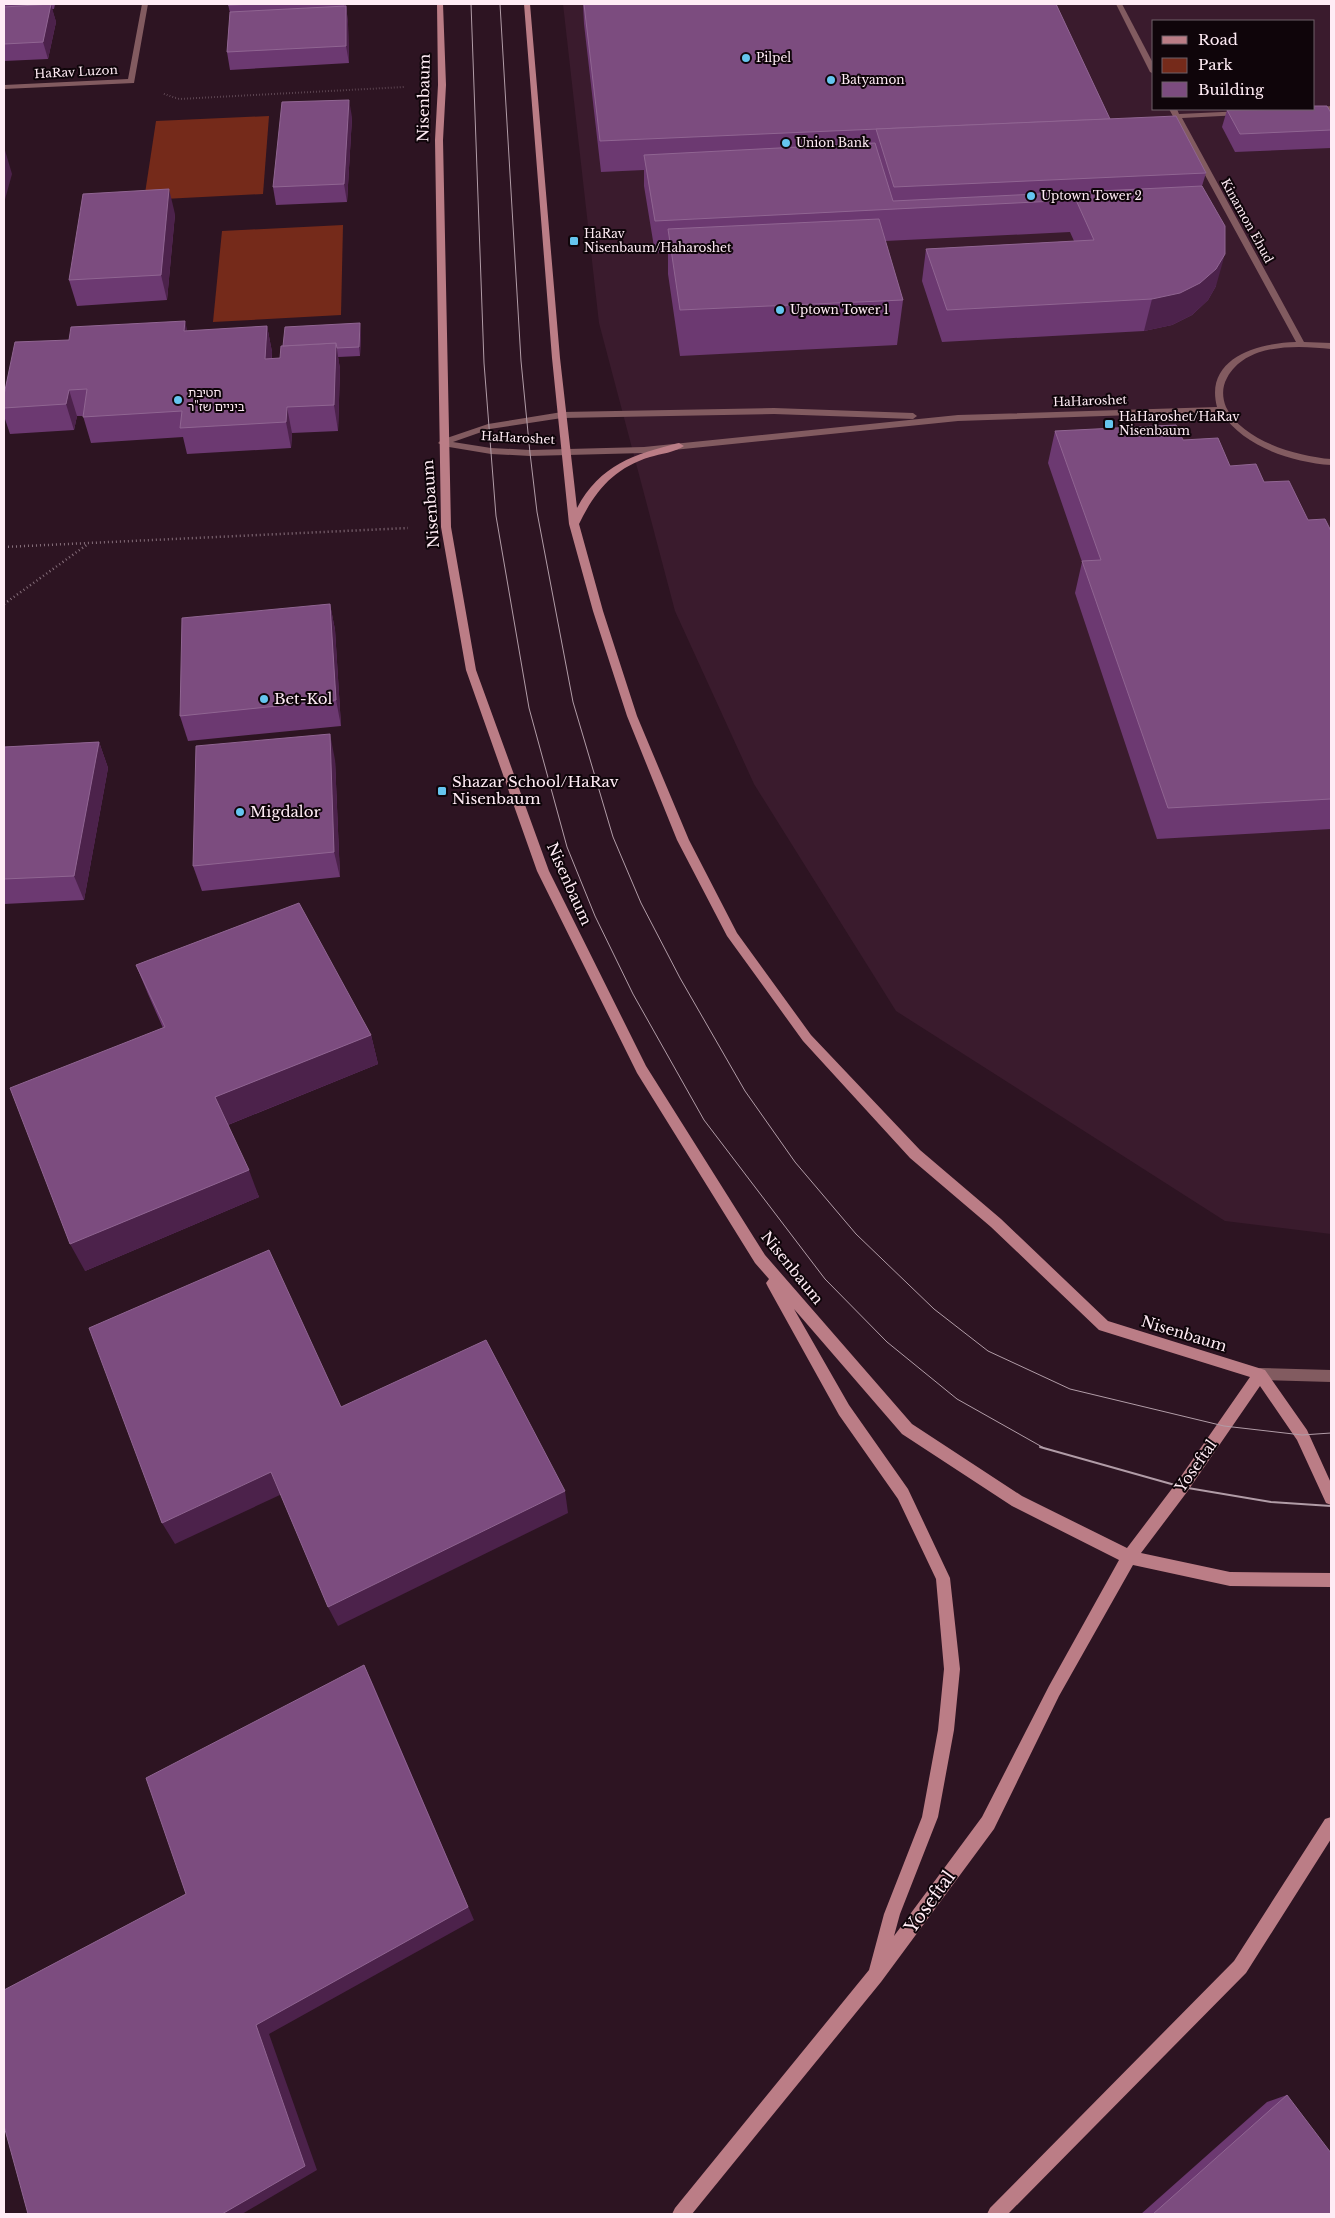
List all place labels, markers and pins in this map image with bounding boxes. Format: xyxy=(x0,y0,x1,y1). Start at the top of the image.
place label: Pilpel xyxy=(756,50,791,65)
marker: Pilpel xyxy=(740,52,752,64)
place label: Batyamon xyxy=(841,72,905,87)
marker: Batyamon xyxy=(825,74,837,86)
place label: Union Bank xyxy=(796,135,870,150)
marker: Union Bank xyxy=(780,137,792,149)
place label: Uptown Tower 2 xyxy=(1041,188,1142,203)
marker: Uptown Tower 2 xyxy=(1025,190,1037,202)
place label: HaRav Nisenbaum/Haharoshet xyxy=(584,226,732,255)
marker: HaRav Nisenbaum/Haharoshet xyxy=(568,235,580,247)
place label: Uptown Tower 1 xyxy=(790,302,889,317)
marker: Uptown Tower 1 xyxy=(774,304,786,316)
place label: חטיבת ביניים שז"ר xyxy=(188,385,245,414)
marker: חטיבת ביניים שז"ר xyxy=(172,394,184,406)
place label: HaHaroshet/HaRav Nisenbaum xyxy=(1119,409,1240,438)
marker: HaHaroshet/HaRav Nisenbaum xyxy=(1103,418,1115,430)
place label: Bet-Kol xyxy=(274,689,333,708)
marker: Bet-Kol xyxy=(258,693,270,705)
place label: Shazar School/HaRav Nisenbaum xyxy=(452,772,619,808)
marker: Shazar School/HaRav Nisenbaum xyxy=(436,785,448,797)
place label: Migdalor xyxy=(250,802,321,821)
marker: Migdalor xyxy=(234,806,246,818)

